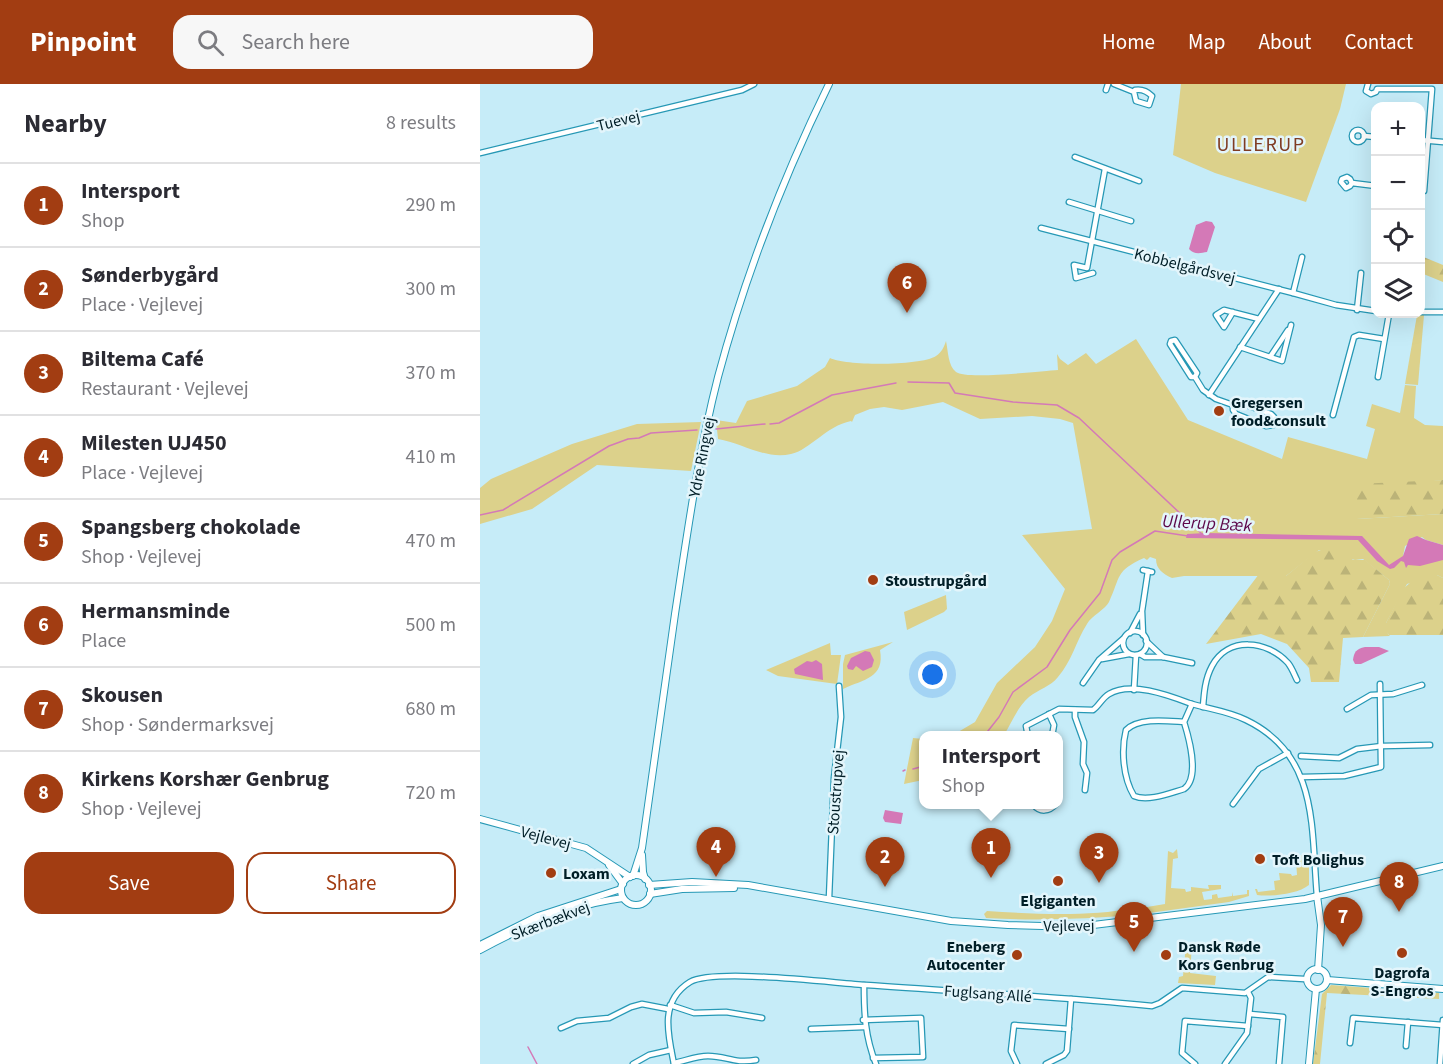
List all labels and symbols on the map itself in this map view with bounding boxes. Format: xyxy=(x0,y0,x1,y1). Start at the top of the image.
street label: Tuevej xyxy=(594,105,642,137)
district label: ULLERUP xyxy=(1217,131,1305,159)
street label: Kobbelgårdsvej xyxy=(1132,243,1238,289)
pin: 6 xyxy=(888,264,926,313)
place label: Gregersen food&consult xyxy=(1231,392,1326,432)
marker: Gregersen food&consult xyxy=(1212,404,1226,418)
street label: Ydre Ringvej xyxy=(683,415,721,500)
water label: Ullerup Bæk xyxy=(1161,509,1253,538)
place label: Stoustrupgård xyxy=(885,570,987,592)
marker: Stoustrupgård xyxy=(866,573,880,587)
your location xyxy=(918,660,947,689)
street label: Stoustrupvej xyxy=(822,749,850,835)
street label: Vejlevej xyxy=(518,821,573,855)
pin: 4 xyxy=(696,828,736,877)
pin: 1 xyxy=(972,828,1010,878)
pin: 3 xyxy=(1080,834,1118,883)
pin: 2 xyxy=(866,838,904,887)
place label: Toft Bolighus xyxy=(1272,849,1364,871)
marker: Toft Bolighus xyxy=(1253,852,1267,866)
pin: 8 xyxy=(1380,862,1418,912)
place label: Loxam xyxy=(563,863,610,885)
marker: Loxam xyxy=(544,866,558,880)
marker: Elgiganten xyxy=(1051,874,1065,888)
place label: Elgiganten xyxy=(1020,890,1096,912)
street label: Skærbækvej xyxy=(508,896,593,946)
pin: 7 xyxy=(1324,898,1362,947)
pin: 5 xyxy=(1114,902,1154,952)
street label: Vejlevej xyxy=(1043,915,1095,937)
place label: Eneberg Autocenter xyxy=(926,936,1006,976)
place label: Dansk Røde Kors Genbrug xyxy=(1178,936,1274,976)
marker: Dagrofa S-Engros xyxy=(1395,946,1409,960)
marker: Eneberg Autocenter xyxy=(1010,948,1024,962)
marker: Dansk Røde Kors Genbrug xyxy=(1159,948,1173,962)
place label: Dagrofa S-Engros xyxy=(1370,962,1434,1002)
street label: Fuglsang Allé xyxy=(943,980,1033,1008)

